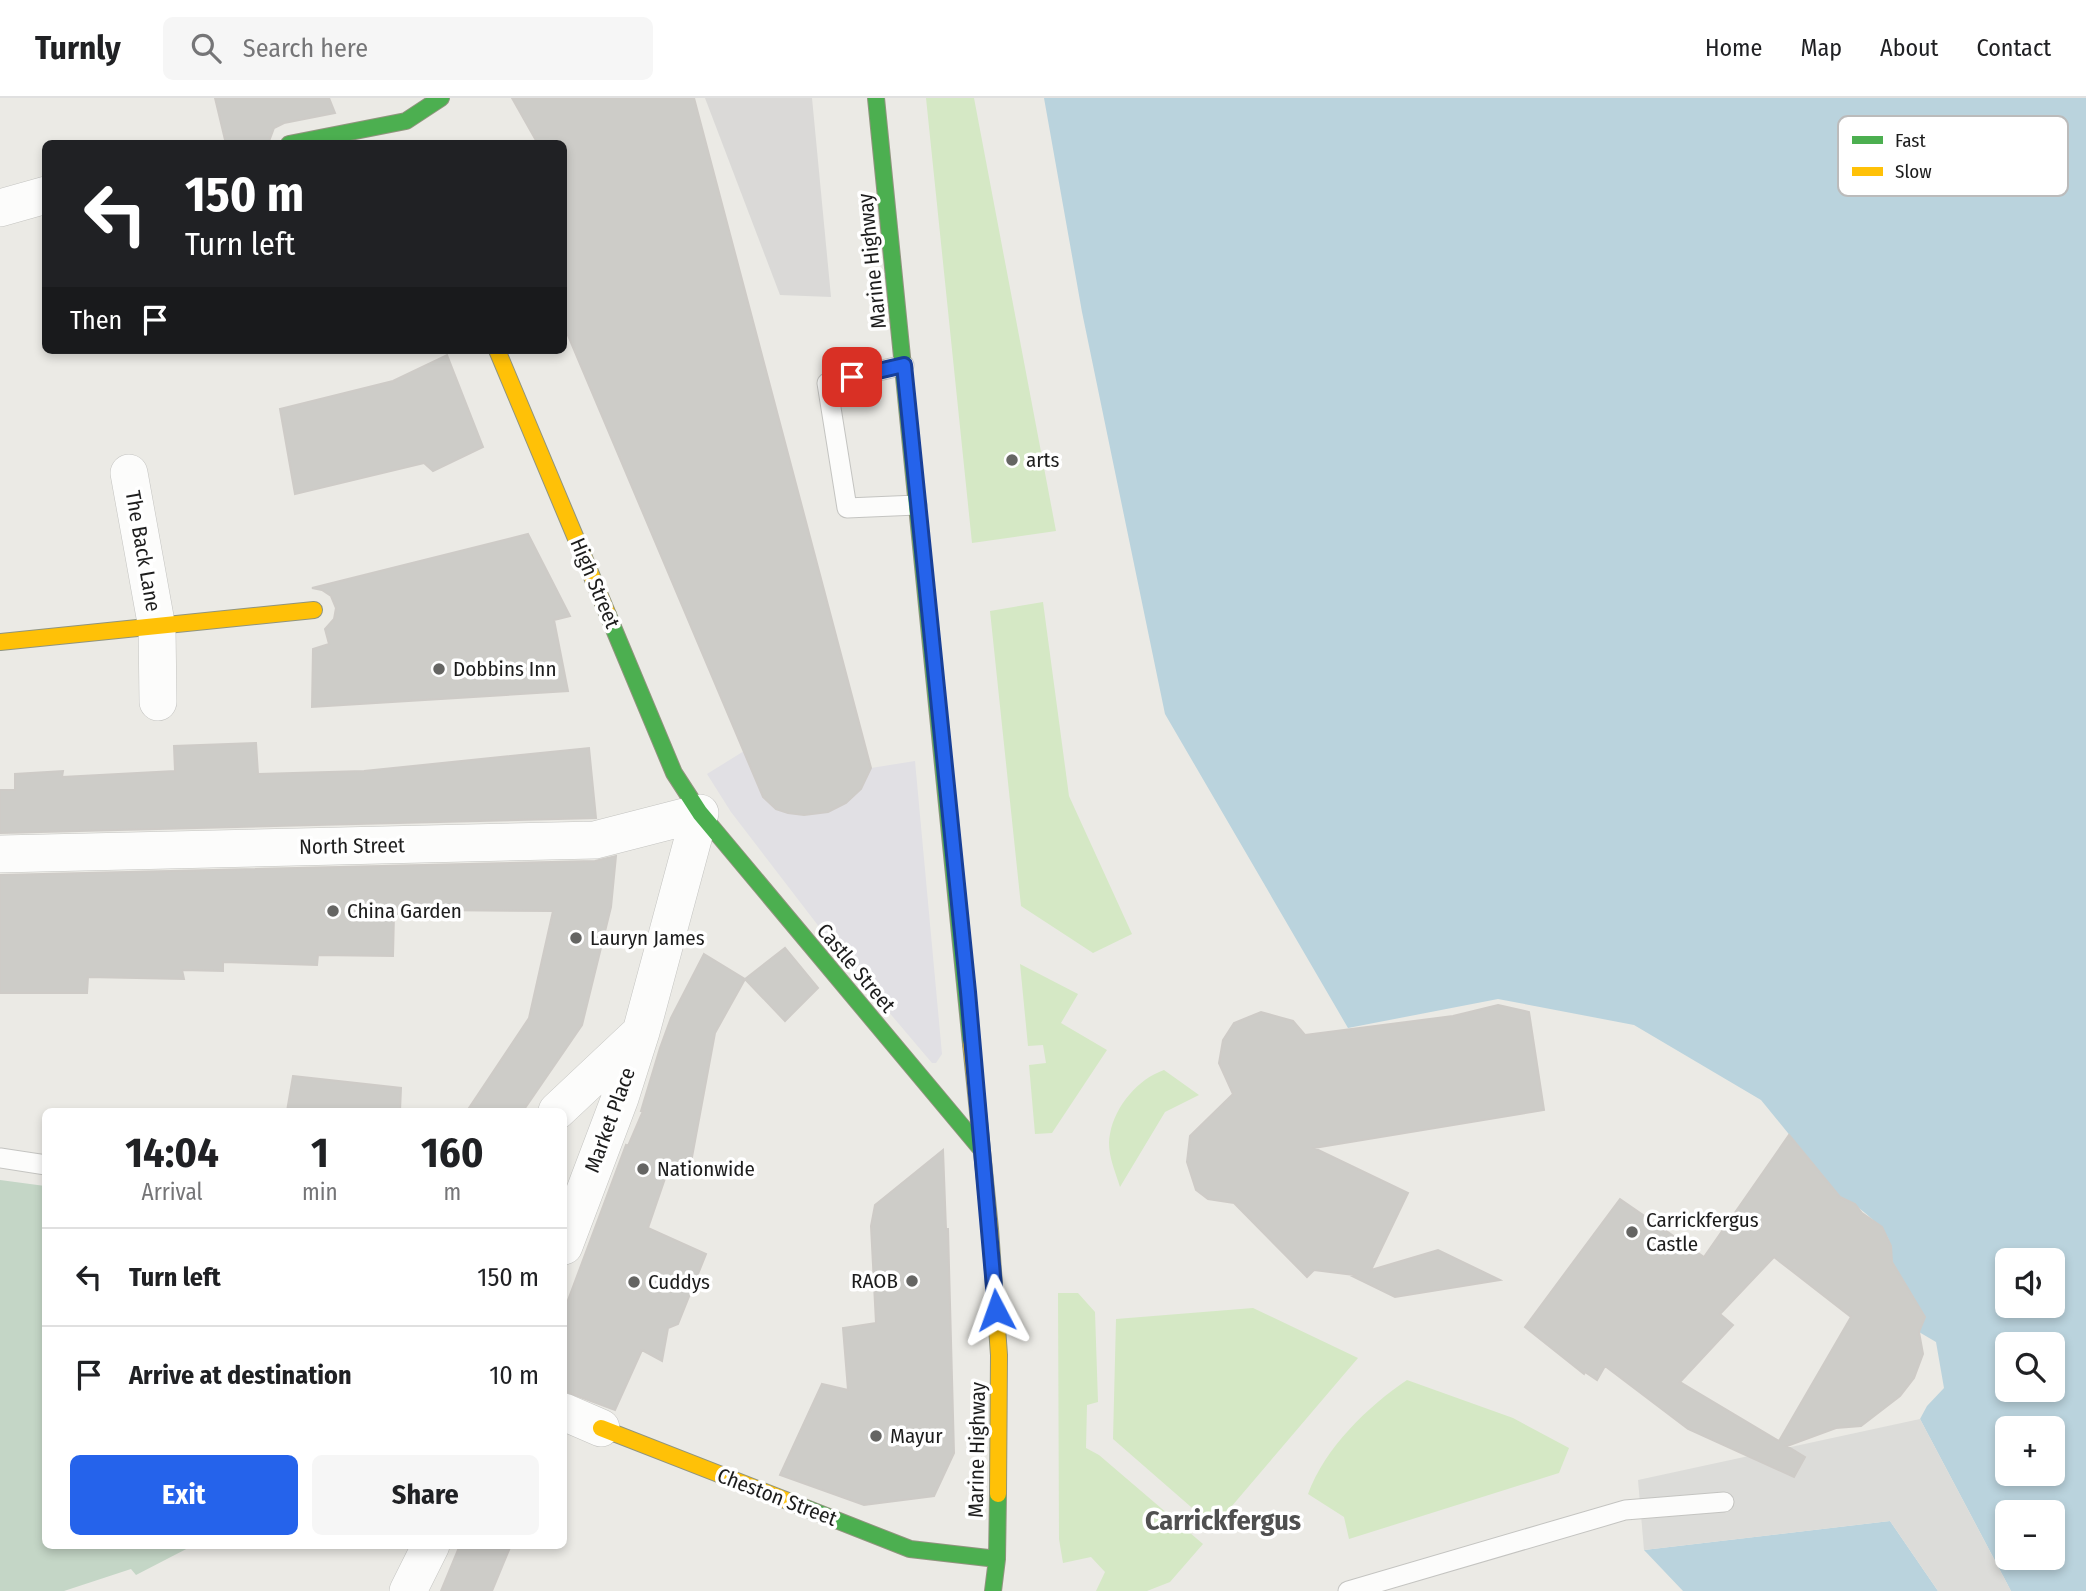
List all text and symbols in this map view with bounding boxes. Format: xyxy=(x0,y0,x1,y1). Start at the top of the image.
search box xyxy=(163,17,653,80)
text: Turnly xyxy=(35,28,121,68)
icon: search xyxy=(187,29,225,67)
text: Search here xyxy=(243,33,368,64)
text: Home xyxy=(1705,34,1762,62)
text: Map xyxy=(1800,34,1842,62)
text: About xyxy=(1880,34,1938,62)
text: Contact xyxy=(1976,34,2051,62)
legend xyxy=(1838,116,2068,196)
text: Fast xyxy=(1895,129,1926,152)
text: Slow xyxy=(1895,160,1932,183)
text: 150 m xyxy=(185,165,304,224)
icon: left xyxy=(70,168,161,259)
street label: Marine Highway xyxy=(852,191,892,330)
text: Turn left xyxy=(185,225,295,263)
icon: arrive xyxy=(136,301,174,339)
text: Then xyxy=(70,305,122,336)
pin xyxy=(822,347,882,407)
icon: arrive xyxy=(833,358,871,396)
place label: arts xyxy=(1026,447,1059,473)
marker: arts xyxy=(1004,452,1020,468)
street label: The Back Lane xyxy=(120,488,166,614)
street label: High Street xyxy=(564,534,626,632)
place label: Dobbins Inn xyxy=(453,656,557,682)
marker: Dobbins Inn xyxy=(431,661,447,677)
street label: North Street xyxy=(299,832,405,860)
place label: China Garden xyxy=(347,898,462,924)
marker: China Garden xyxy=(325,903,341,919)
street label: Castle Street xyxy=(811,918,901,1018)
place label: Lauryn James xyxy=(590,925,705,951)
marker: Lauryn James xyxy=(568,930,584,946)
street label: Market Place xyxy=(579,1064,641,1176)
text: 14:04 xyxy=(125,1128,219,1178)
text: 1 xyxy=(311,1128,329,1178)
text: 160 xyxy=(421,1128,484,1178)
place label: Nationwide xyxy=(657,1156,755,1182)
marker: Nationwide xyxy=(635,1161,651,1177)
text: Arrival xyxy=(142,1178,203,1206)
text: min xyxy=(302,1178,338,1206)
text: m xyxy=(443,1178,461,1206)
place label: Carrickfergus Castle xyxy=(1646,1207,1759,1257)
marker: Carrickfergus Castle xyxy=(1624,1224,1640,1240)
map controls xyxy=(1995,1248,2065,1570)
button: sound xyxy=(1995,1248,2065,1318)
icon: left xyxy=(70,1258,108,1296)
text: Turn left xyxy=(129,1262,221,1293)
text: 150 m xyxy=(477,1262,539,1293)
place label: RAOB xyxy=(851,1268,898,1294)
place label: Cuddys xyxy=(648,1269,710,1295)
marker: RAOB xyxy=(904,1273,920,1289)
position arrow xyxy=(959,1273,1033,1347)
marker: Cuddys xyxy=(626,1274,642,1290)
button: search xyxy=(1995,1332,2065,1402)
icon: arrive xyxy=(70,1356,108,1394)
text: Arrive at destination xyxy=(129,1360,352,1391)
text: 10 m xyxy=(489,1360,539,1391)
street label: Marine Highway xyxy=(963,1381,991,1518)
button: + xyxy=(1995,1416,2065,1486)
place label: Mayur xyxy=(890,1423,943,1449)
marker: Mayur xyxy=(868,1428,884,1444)
button: Exit xyxy=(70,1455,298,1535)
button: Share xyxy=(312,1455,539,1535)
street label: Cheston Street xyxy=(713,1462,841,1532)
button: − xyxy=(1995,1500,2065,1570)
district label: Carrickfergus xyxy=(1145,1504,1301,1537)

